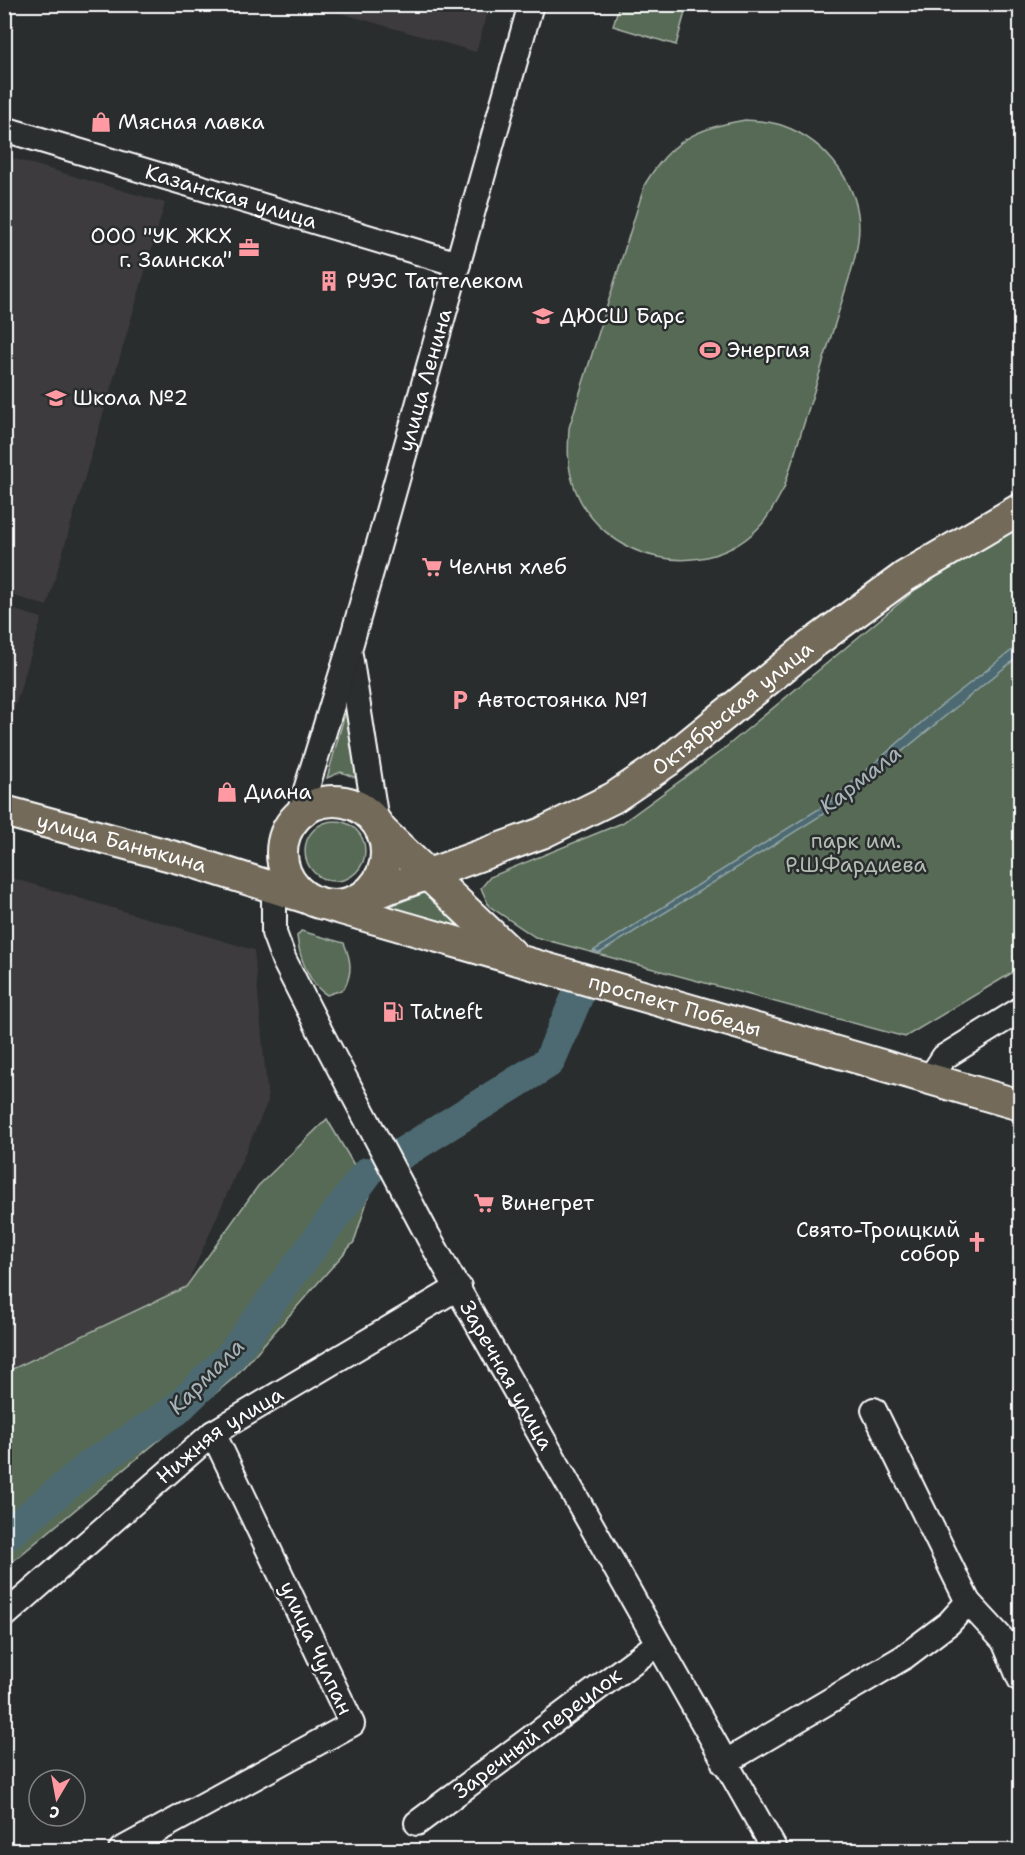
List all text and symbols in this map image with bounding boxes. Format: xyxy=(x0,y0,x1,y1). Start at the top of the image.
place label: Мясная лавка xyxy=(118,108,265,136)
shop icon: Мясная лавка xyxy=(89,110,113,134)
street label: Казанская улица xyxy=(142,158,321,235)
place label: ООО "УК ЖКХ г. Заинска" xyxy=(91,222,232,274)
office icon: ООО "УК ЖКХ г. Заинска" xyxy=(237,236,261,260)
place label: РУЭС Таттелеком xyxy=(346,267,523,295)
building icon: РУЭС Таттелеком xyxy=(317,269,341,293)
place label: ДЮСШ Барс xyxy=(560,302,685,330)
school or university icon: ДЮСШ Барс xyxy=(531,304,555,328)
street label: улица Ленина xyxy=(392,305,458,455)
place label: Энергия xyxy=(727,336,810,364)
sports icon: Энергия xyxy=(698,338,722,362)
place label: Школа №2 xyxy=(73,384,188,412)
school or university icon: Школа №2 xyxy=(44,386,68,410)
place label: Челны хлеб xyxy=(449,553,567,581)
supermarket icon: Челны хлеб xyxy=(420,555,444,579)
street label: Октябрьская улица xyxy=(646,635,819,782)
place label: Автостоянка №1 xyxy=(477,686,648,714)
parking icon: Автостоянка №1 xyxy=(448,688,472,712)
water label: Кармала xyxy=(813,738,907,821)
place label: Диана xyxy=(244,778,312,806)
shop icon: Диана xyxy=(215,780,239,804)
street label: улица Баныкина xyxy=(34,806,210,880)
park label: парк им. Р.Ш.Фардиева xyxy=(785,827,927,879)
street label: проспект Победы xyxy=(585,967,765,1044)
place label: Tatneft xyxy=(410,998,483,1026)
fuel station icon: Tatneft xyxy=(381,1000,405,1024)
place label: Винегрет xyxy=(501,1189,594,1217)
supermarket icon: Винегрет xyxy=(472,1191,496,1215)
place label: Свято-Троицкий собор xyxy=(796,1216,960,1268)
church icon: Свято-Троицкий собор xyxy=(965,1230,989,1254)
street label: Заречная улица xyxy=(453,1295,560,1455)
water label: Кармала xyxy=(162,1332,251,1421)
street label: Нижняя улица xyxy=(150,1380,289,1490)
street label: улица Чулпан xyxy=(273,1577,359,1719)
street label: Заречный переулок xyxy=(447,1661,627,1805)
north arrow xyxy=(27,1768,87,1828)
text: С xyxy=(48,1801,61,1823)

